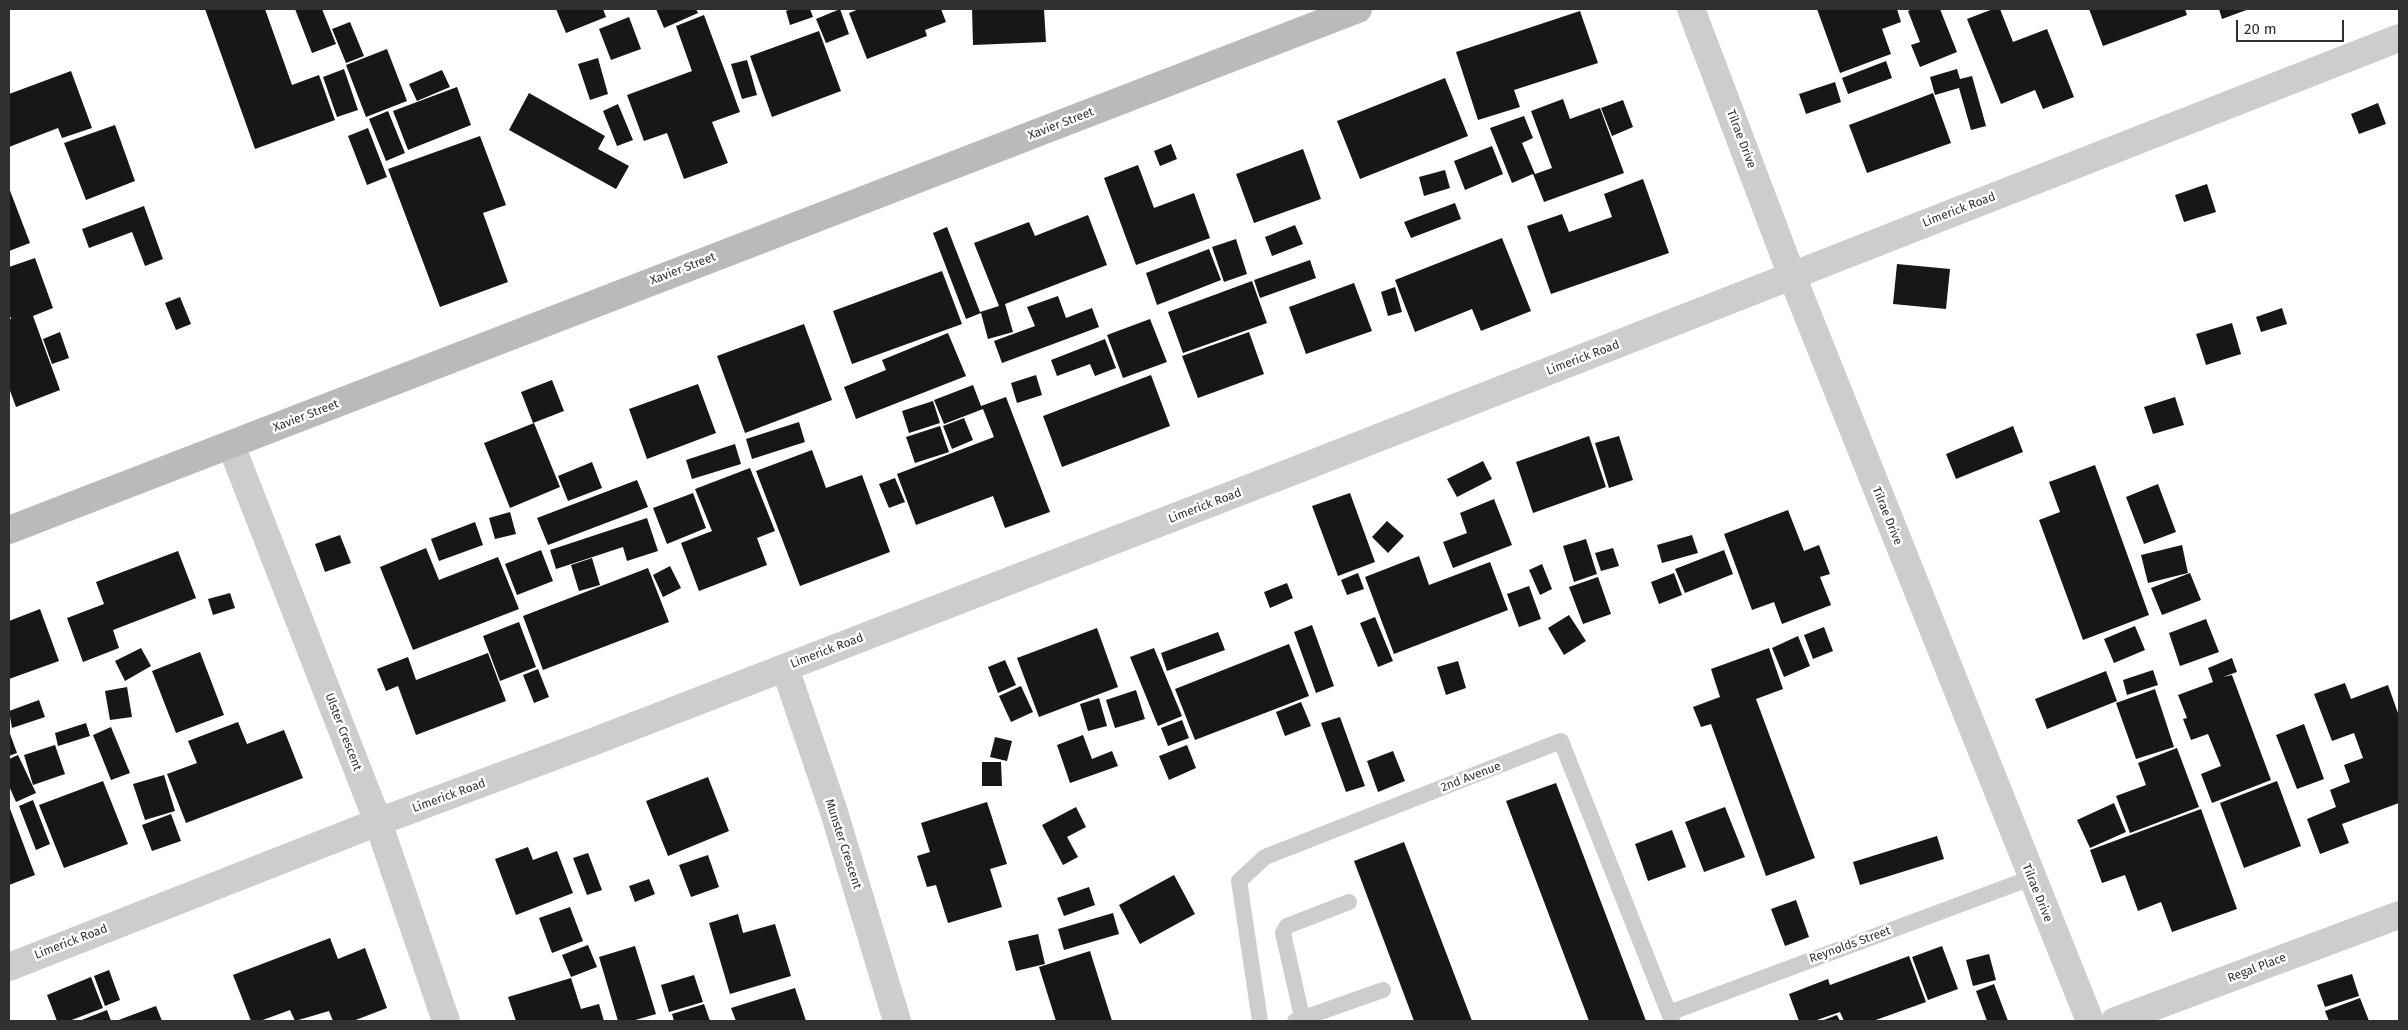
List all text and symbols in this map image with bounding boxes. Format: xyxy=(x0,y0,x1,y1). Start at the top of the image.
scale bar xyxy=(2238,10,2346,42)
text: 20 m xyxy=(2244,20,2277,38)
street label: Xavier Street xyxy=(1026,105,1096,143)
street label: Tilrae Drive xyxy=(1723,108,1759,170)
street label: Limerick Road xyxy=(1921,189,1997,231)
street label: Xavier Street xyxy=(648,250,718,288)
street label: Limerick Road xyxy=(1545,337,1621,379)
street label: Xavier Street xyxy=(271,397,341,435)
street label: Limerick Road xyxy=(1167,485,1243,527)
street label: Tilrae Drive xyxy=(1869,485,1905,547)
street label: Limerick Road xyxy=(789,630,865,672)
street label: Ulster Crescent xyxy=(322,691,364,773)
street label: 2nd Avenue xyxy=(1439,759,1503,795)
street label: Limerick Road xyxy=(410,776,488,816)
street label: Munster Crescent xyxy=(822,797,864,891)
street label: Tilrae Drive xyxy=(2019,862,2055,924)
street label: Limerick Road xyxy=(33,921,109,963)
street label: Reynolds Street xyxy=(1807,924,1893,966)
street label: Regal Place xyxy=(2226,950,2288,986)

